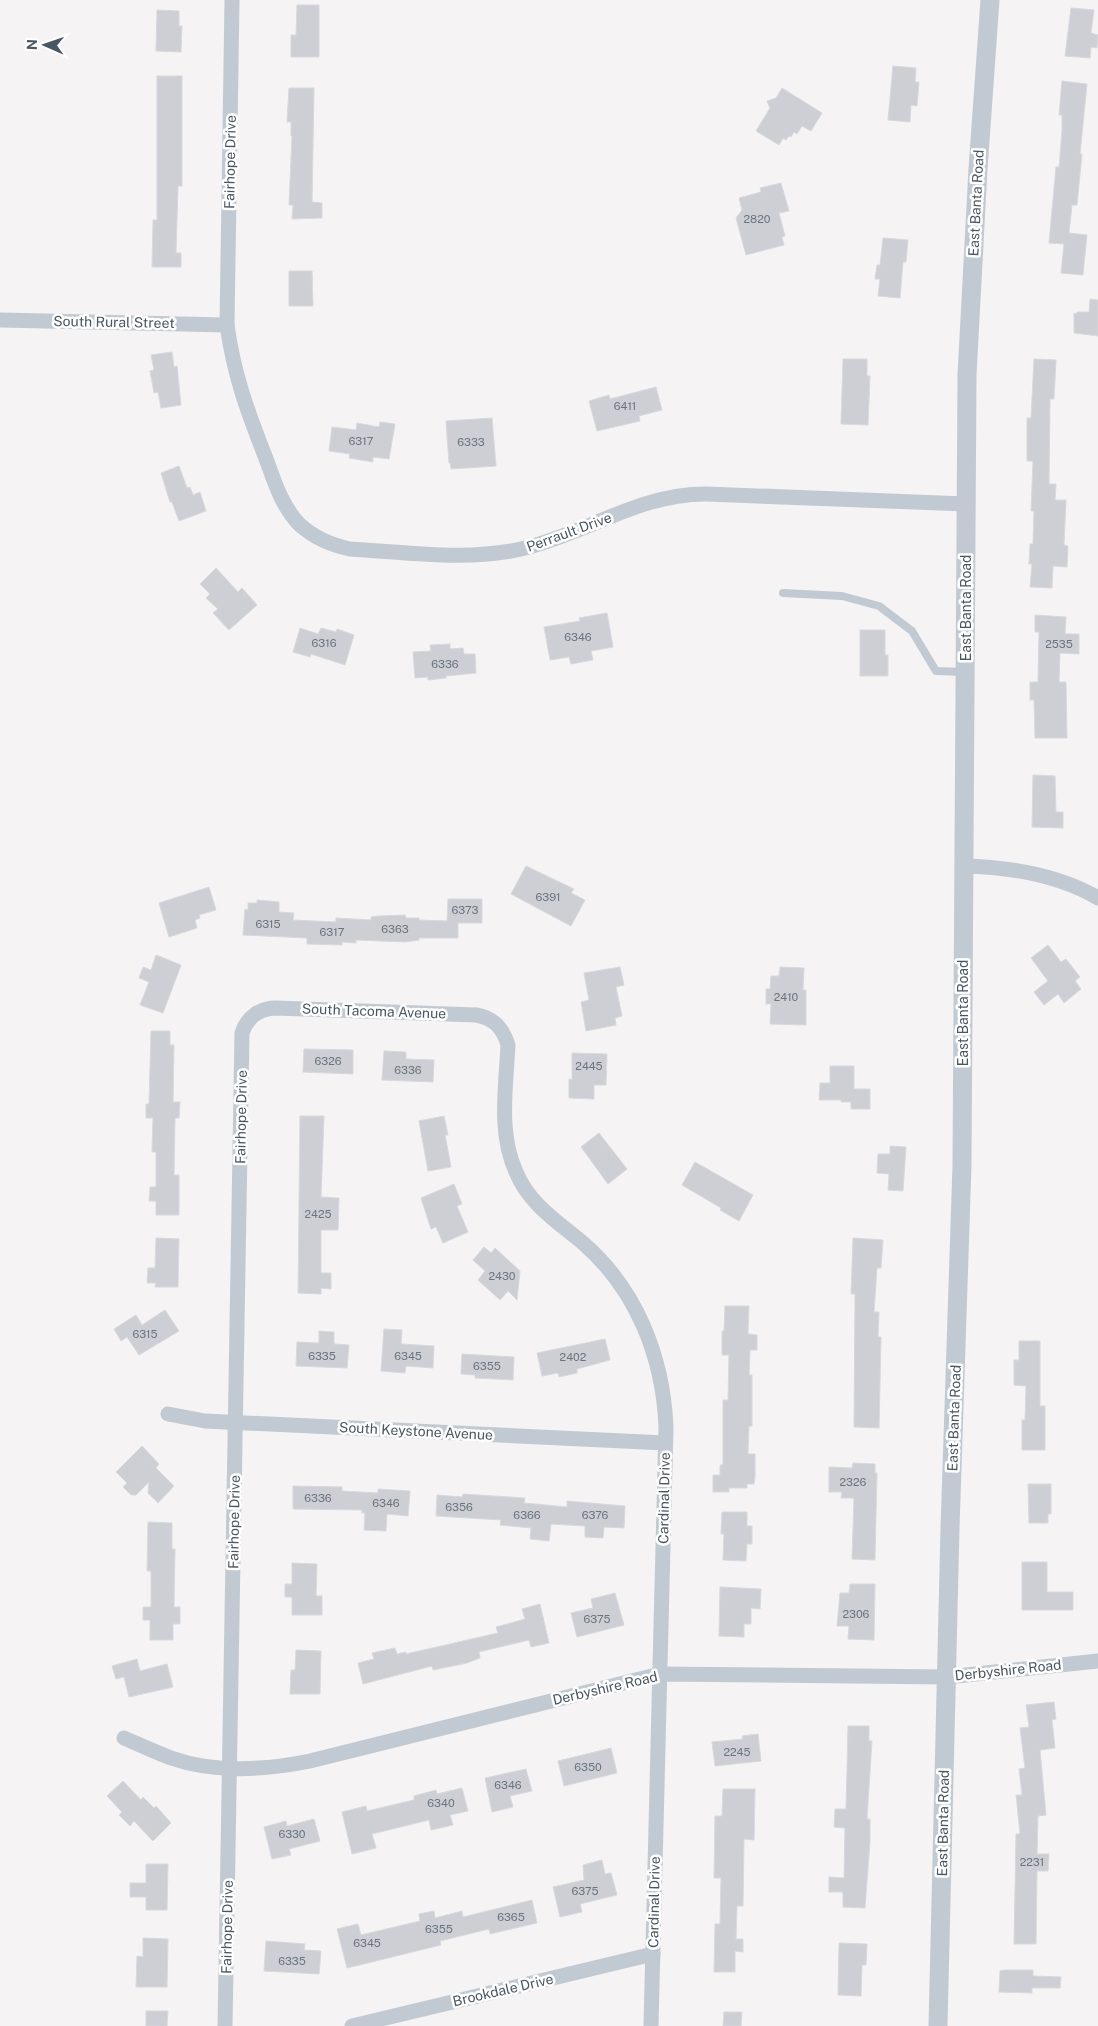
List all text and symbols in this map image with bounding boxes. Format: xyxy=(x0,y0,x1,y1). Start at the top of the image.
north arrow xyxy=(20,20,70,70)
text: N xyxy=(24,39,40,50)
street label: Fairhope Drive xyxy=(221,115,239,209)
street label: East Banta Road xyxy=(965,149,987,257)
house number: 2820 xyxy=(744,213,771,225)
street label: South Rural Street xyxy=(53,313,175,331)
house number: 6411 xyxy=(614,400,636,412)
house number: 6317 xyxy=(349,435,374,447)
house number: 6333 xyxy=(457,436,485,448)
street label: Perrault Drive xyxy=(524,509,614,555)
street label: East Banta Road xyxy=(958,555,974,661)
house number: 6346 xyxy=(564,631,592,643)
house number: 6316 xyxy=(311,637,337,649)
house number: 2535 xyxy=(1045,638,1073,650)
house number: 6336 xyxy=(431,658,459,670)
house number: 6391 xyxy=(536,891,560,903)
house number: 6373 xyxy=(452,904,478,916)
house number: 6315 xyxy=(255,918,281,930)
house number: 6363 xyxy=(381,923,409,935)
house number: 6317 xyxy=(320,926,345,938)
street label: East Banta Road xyxy=(955,960,971,1066)
house number: 2410 xyxy=(774,991,799,1003)
street label: South Tacoma Avenue xyxy=(302,1000,446,1022)
house number: 6326 xyxy=(314,1055,342,1067)
house number: 2445 xyxy=(575,1060,603,1072)
house number: 6336 xyxy=(394,1064,422,1076)
street label: Fairhope Drive xyxy=(232,1070,250,1164)
house number: 2425 xyxy=(304,1208,332,1220)
house number: 2430 xyxy=(488,1270,516,1282)
house number: 6315 xyxy=(132,1328,158,1340)
house number: 6335 xyxy=(308,1350,336,1362)
house number: 6345 xyxy=(394,1350,422,1362)
house number: 2402 xyxy=(560,1351,587,1363)
house number: 6355 xyxy=(473,1360,501,1372)
street label: East Banta Road xyxy=(944,1364,964,1472)
street label: South Keystone Avenue xyxy=(339,1419,493,1443)
street label: Cardinal Drive xyxy=(655,1452,673,1544)
street label: Fairhope Drive xyxy=(225,1475,243,1569)
house number: 2326 xyxy=(840,1476,867,1488)
house number: 6336 xyxy=(304,1492,332,1504)
house number: 6346 xyxy=(372,1497,400,1509)
house number: 6356 xyxy=(445,1501,473,1513)
house number: 6366 xyxy=(513,1509,541,1521)
house number: 6376 xyxy=(582,1509,609,1521)
house number: 2306 xyxy=(843,1608,870,1620)
house number: 6375 xyxy=(583,1613,611,1625)
street label: Derbyshire Road xyxy=(954,1656,1062,1684)
street label: Derbyshire Road xyxy=(551,1668,659,1708)
house number: 2245 xyxy=(724,1746,750,1758)
house number: 6350 xyxy=(574,1761,602,1773)
street label: East Banta Road xyxy=(934,1770,952,1876)
house number: 6346 xyxy=(494,1779,522,1791)
house number: 6340 xyxy=(427,1797,455,1809)
house number: 6330 xyxy=(278,1828,306,1840)
street label: Cardinal Drive xyxy=(645,1856,663,1948)
house number: 2231 xyxy=(1020,1856,1044,1868)
street label: Fairhope Drive xyxy=(218,1880,236,1974)
house number: 6375 xyxy=(571,1885,599,1897)
house number: 6365 xyxy=(497,1911,525,1923)
house number: 6355 xyxy=(425,1923,453,1935)
house number: 6345 xyxy=(353,1937,381,1949)
house number: 6335 xyxy=(278,1955,306,1967)
street label: Brookdale Drive xyxy=(451,1971,555,2009)

